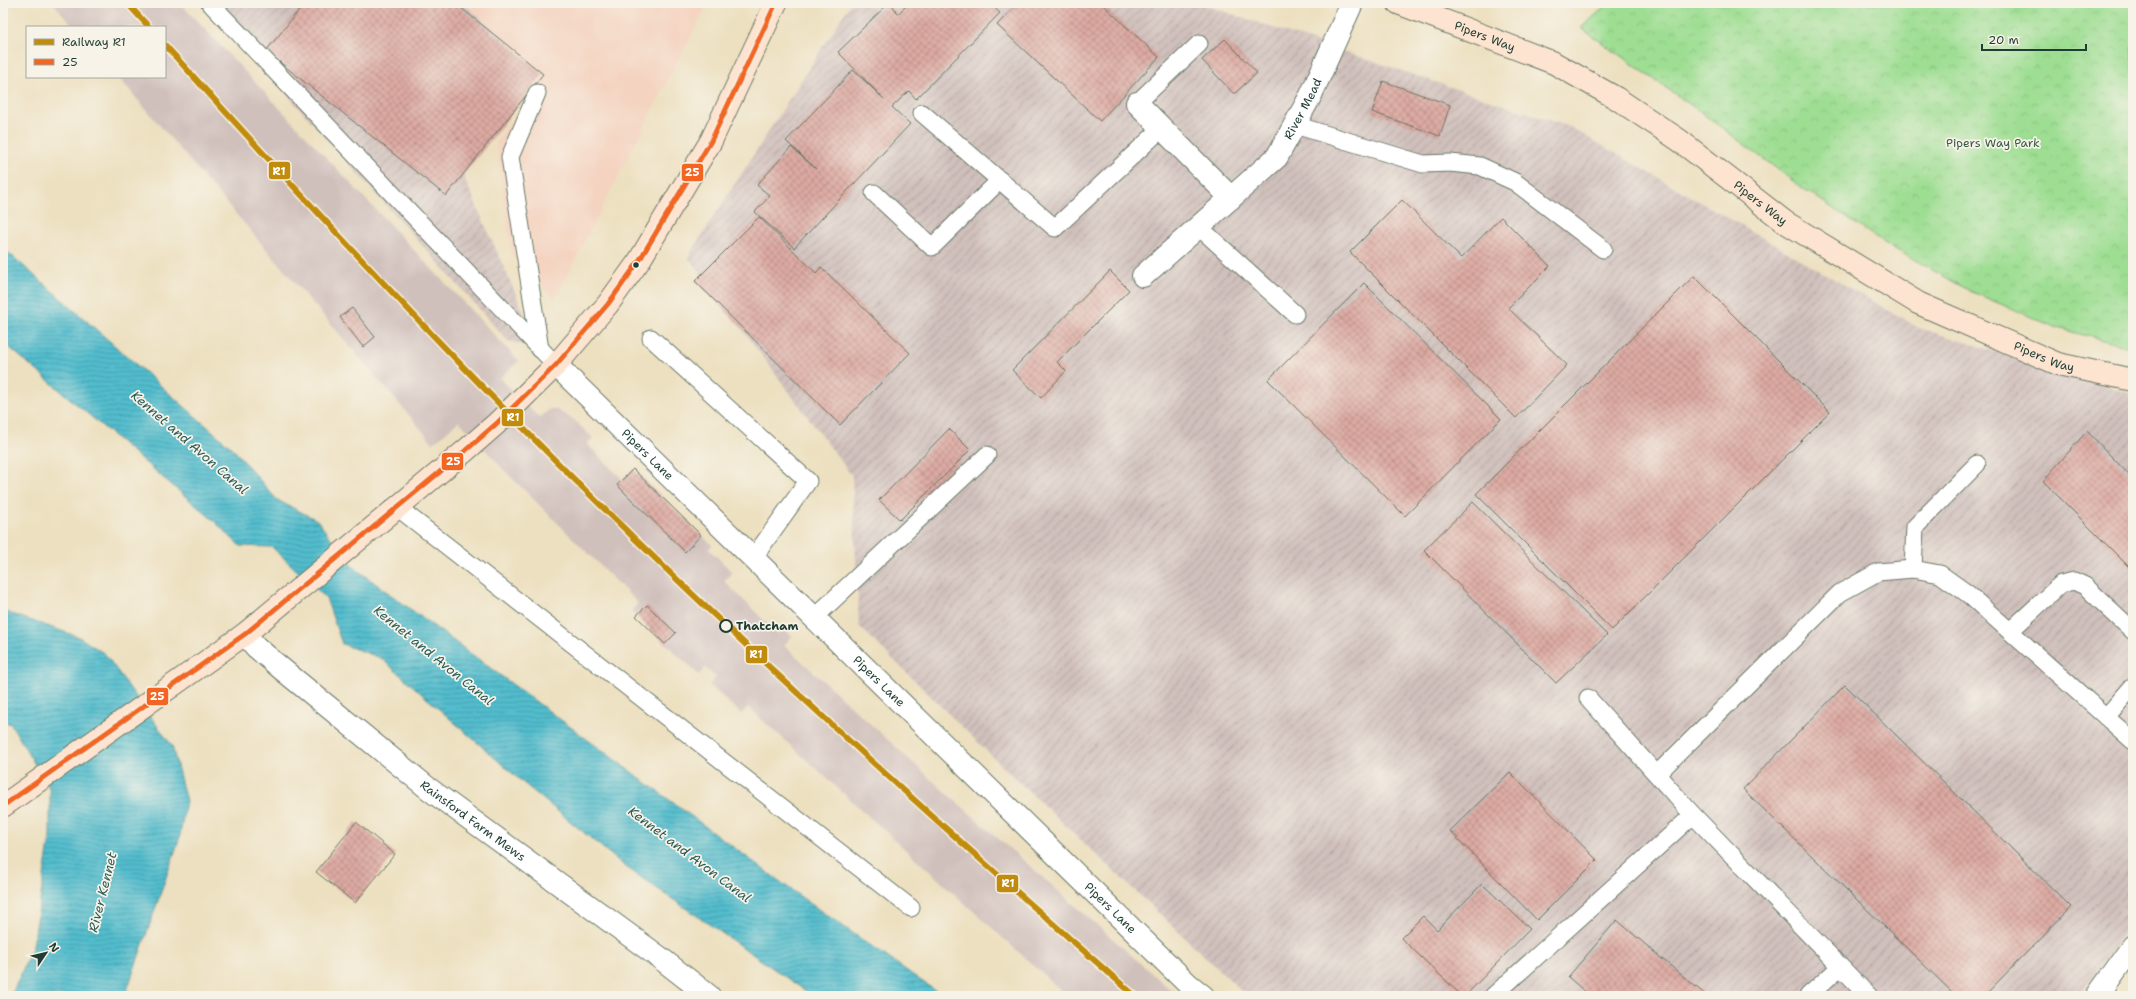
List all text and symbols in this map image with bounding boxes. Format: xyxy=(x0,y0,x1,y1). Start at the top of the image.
street label: Pipers Way xyxy=(1452,17,1518,55)
legend xyxy=(26,26,166,78)
scale bar xyxy=(1982,26,2086,52)
text: 20 m xyxy=(1988,32,2019,48)
text: Railway R1 xyxy=(62,34,126,50)
text: 25 xyxy=(62,54,78,70)
street label: River Mead xyxy=(1280,75,1326,142)
park label: Pipers Way Park xyxy=(1946,135,2040,151)
line badge: R1 xyxy=(268,161,291,180)
line badge: 25 xyxy=(681,163,704,182)
text: R1 xyxy=(273,164,285,179)
text: 25 xyxy=(685,165,699,180)
street label: Pipers Way xyxy=(1730,177,1791,229)
unlabelled marker xyxy=(631,260,641,270)
street label: Pipers Way xyxy=(2011,338,2076,375)
water label: Kennet and Avon Canal xyxy=(128,387,252,498)
line badge: R1 xyxy=(501,408,524,427)
text: R1 xyxy=(507,410,519,425)
street label: Pipers Lane xyxy=(618,425,677,484)
line badge: 25 xyxy=(441,452,464,471)
text: 25 xyxy=(446,454,460,469)
water label: Kennet and Avon Canal xyxy=(370,602,497,709)
place label: Thatcham xyxy=(736,618,799,634)
marker: Thatcham xyxy=(719,619,733,633)
line badge: R1 xyxy=(745,645,768,664)
text: R1 xyxy=(750,647,762,662)
street label: Pipers Lane xyxy=(849,652,909,711)
line badge: 25 xyxy=(146,687,169,706)
text: 25 xyxy=(150,689,164,704)
street label: Rainsford Farm Mews xyxy=(417,777,529,865)
water label: Kennet and Avon Canal xyxy=(625,803,755,906)
water label: River Kennet xyxy=(84,850,121,934)
line badge: R1 xyxy=(996,874,1019,893)
text: R1 xyxy=(1002,876,1014,891)
street label: Pipers Lane xyxy=(1081,879,1140,937)
north arrow xyxy=(26,933,66,973)
text: N xyxy=(45,940,63,956)

